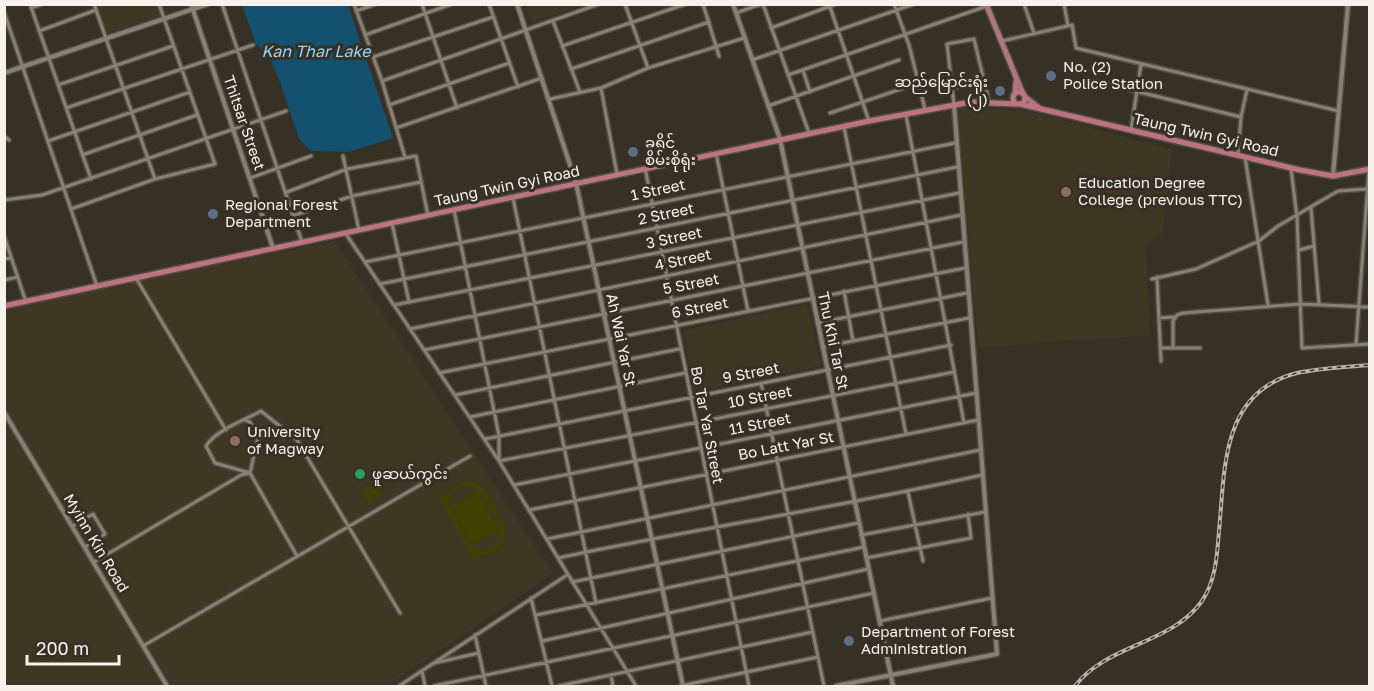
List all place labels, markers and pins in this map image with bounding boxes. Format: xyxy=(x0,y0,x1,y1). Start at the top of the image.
place label: No. (2) Police Station xyxy=(1063,57,1163,92)
marker: No. (2) Police Station xyxy=(1044,69,1058,83)
place label: ဆည်မြောင်းရုံး (၂) xyxy=(894,72,988,111)
marker: ဆည်မြောင်းရုံး (၂) xyxy=(993,84,1007,98)
place label: ခရိုင် စိမ်းစိုရုံး xyxy=(645,133,696,172)
marker: ခရိုင် စိမ်းစိုရုံး xyxy=(626,145,640,159)
place label: Education Degree College (previous TTC) xyxy=(1078,173,1243,208)
marker: Education Degree College (previous TTC) xyxy=(1059,185,1073,199)
place label: Regional Forest Department xyxy=(225,195,338,230)
marker: Regional Forest Department xyxy=(206,207,220,221)
place label: University of Magway xyxy=(247,422,325,457)
marker: University of Magway xyxy=(228,434,242,448)
place label: ဖူဆယ်ကွင်း xyxy=(372,464,448,486)
marker: ဖူဆယ်ကွင်း xyxy=(353,467,367,481)
place label: Department of Forest Administration xyxy=(861,622,1015,657)
marker: Department of Forest Administration xyxy=(842,634,856,648)

